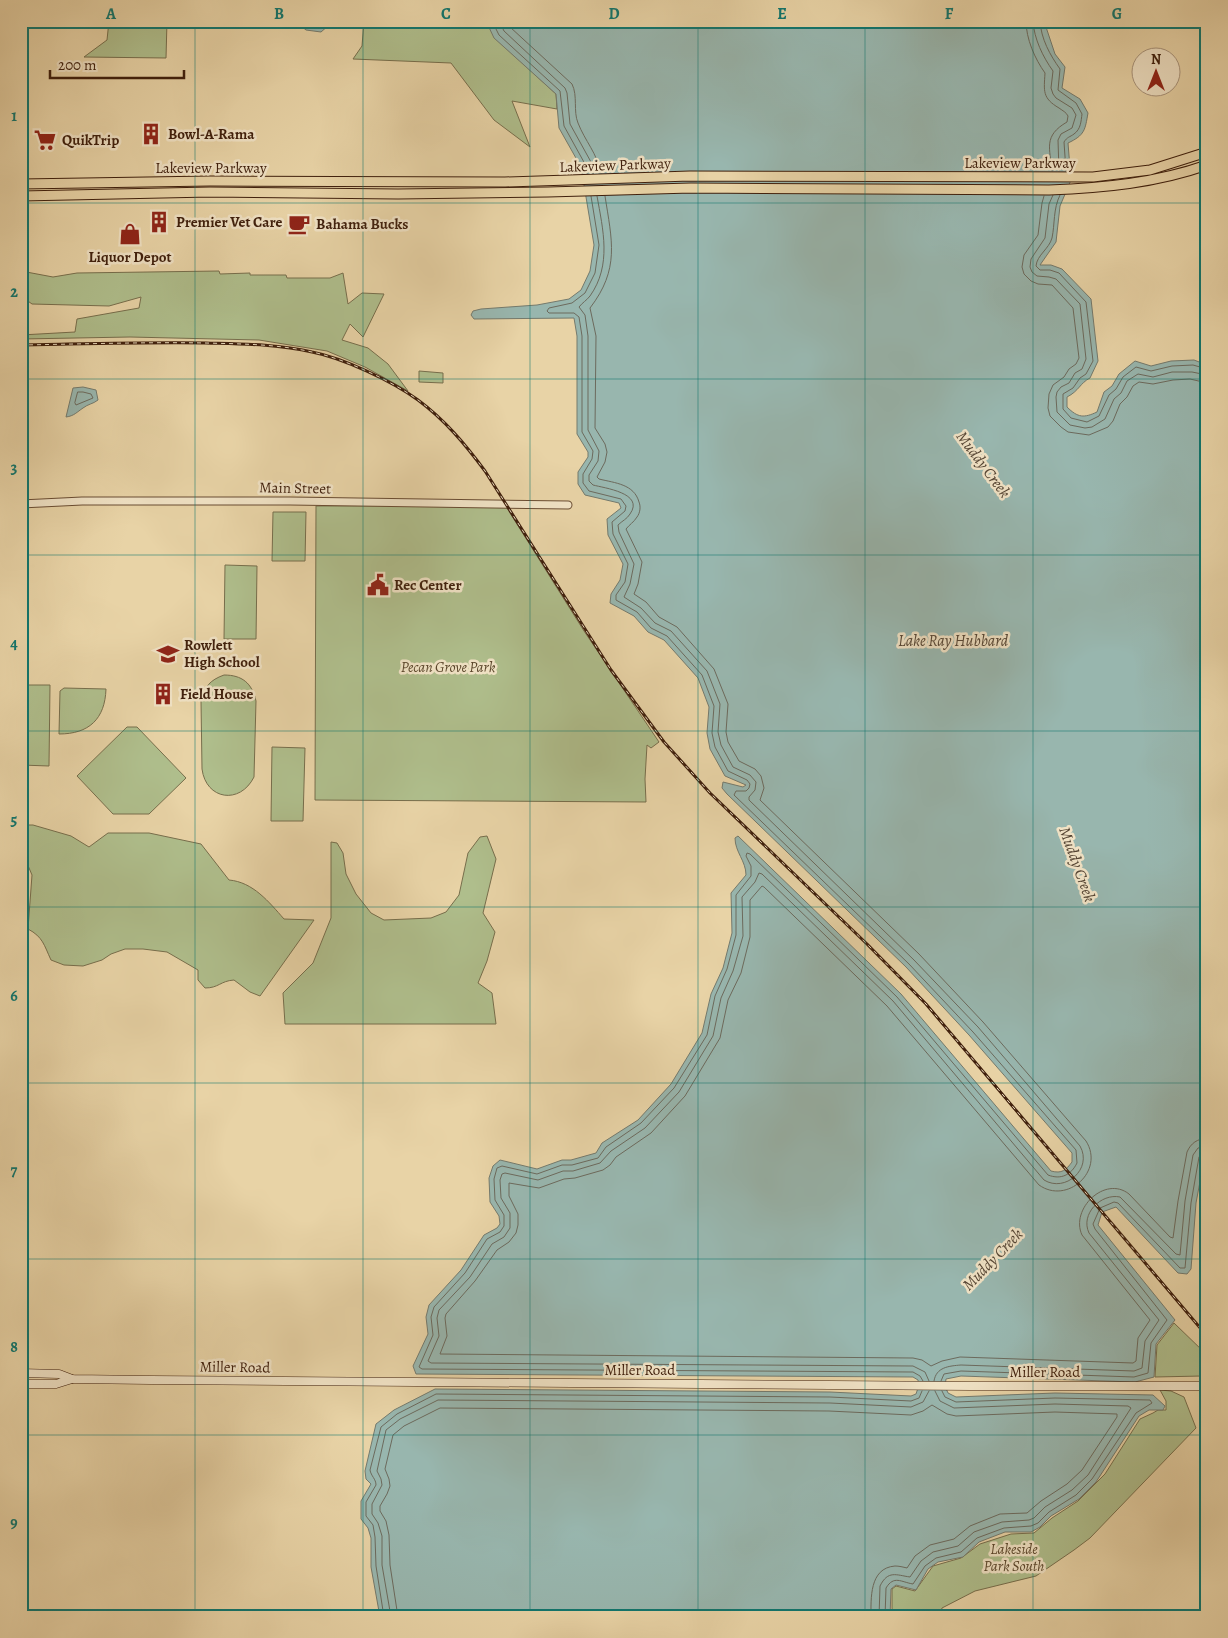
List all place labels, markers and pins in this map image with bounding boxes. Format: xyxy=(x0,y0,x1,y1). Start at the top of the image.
building icon: Bowl-A-Rama xyxy=(138,121,164,147)
place label: Bowl-A-Rama xyxy=(168,124,255,144)
supermarket icon: QuikTrip xyxy=(32,127,58,153)
place label: QuikTrip xyxy=(62,130,119,150)
building icon: Premier Vet Care xyxy=(146,209,172,235)
cafe icon: Bahama Bucks xyxy=(286,211,312,237)
place label: Premier Vet Care xyxy=(176,212,283,232)
place label: Bahama Bucks xyxy=(316,214,408,234)
shop icon: Liquor Depot xyxy=(117,221,143,247)
place label: Liquor Depot xyxy=(89,247,171,267)
public building icon: Rec Center xyxy=(365,572,391,598)
place label: Rec Center xyxy=(394,575,462,595)
place label: Rowlett High School xyxy=(184,635,260,672)
school or university icon: Rowlett High School xyxy=(155,641,181,667)
building icon: Field House xyxy=(150,681,176,707)
place label: Field House xyxy=(180,684,253,704)

